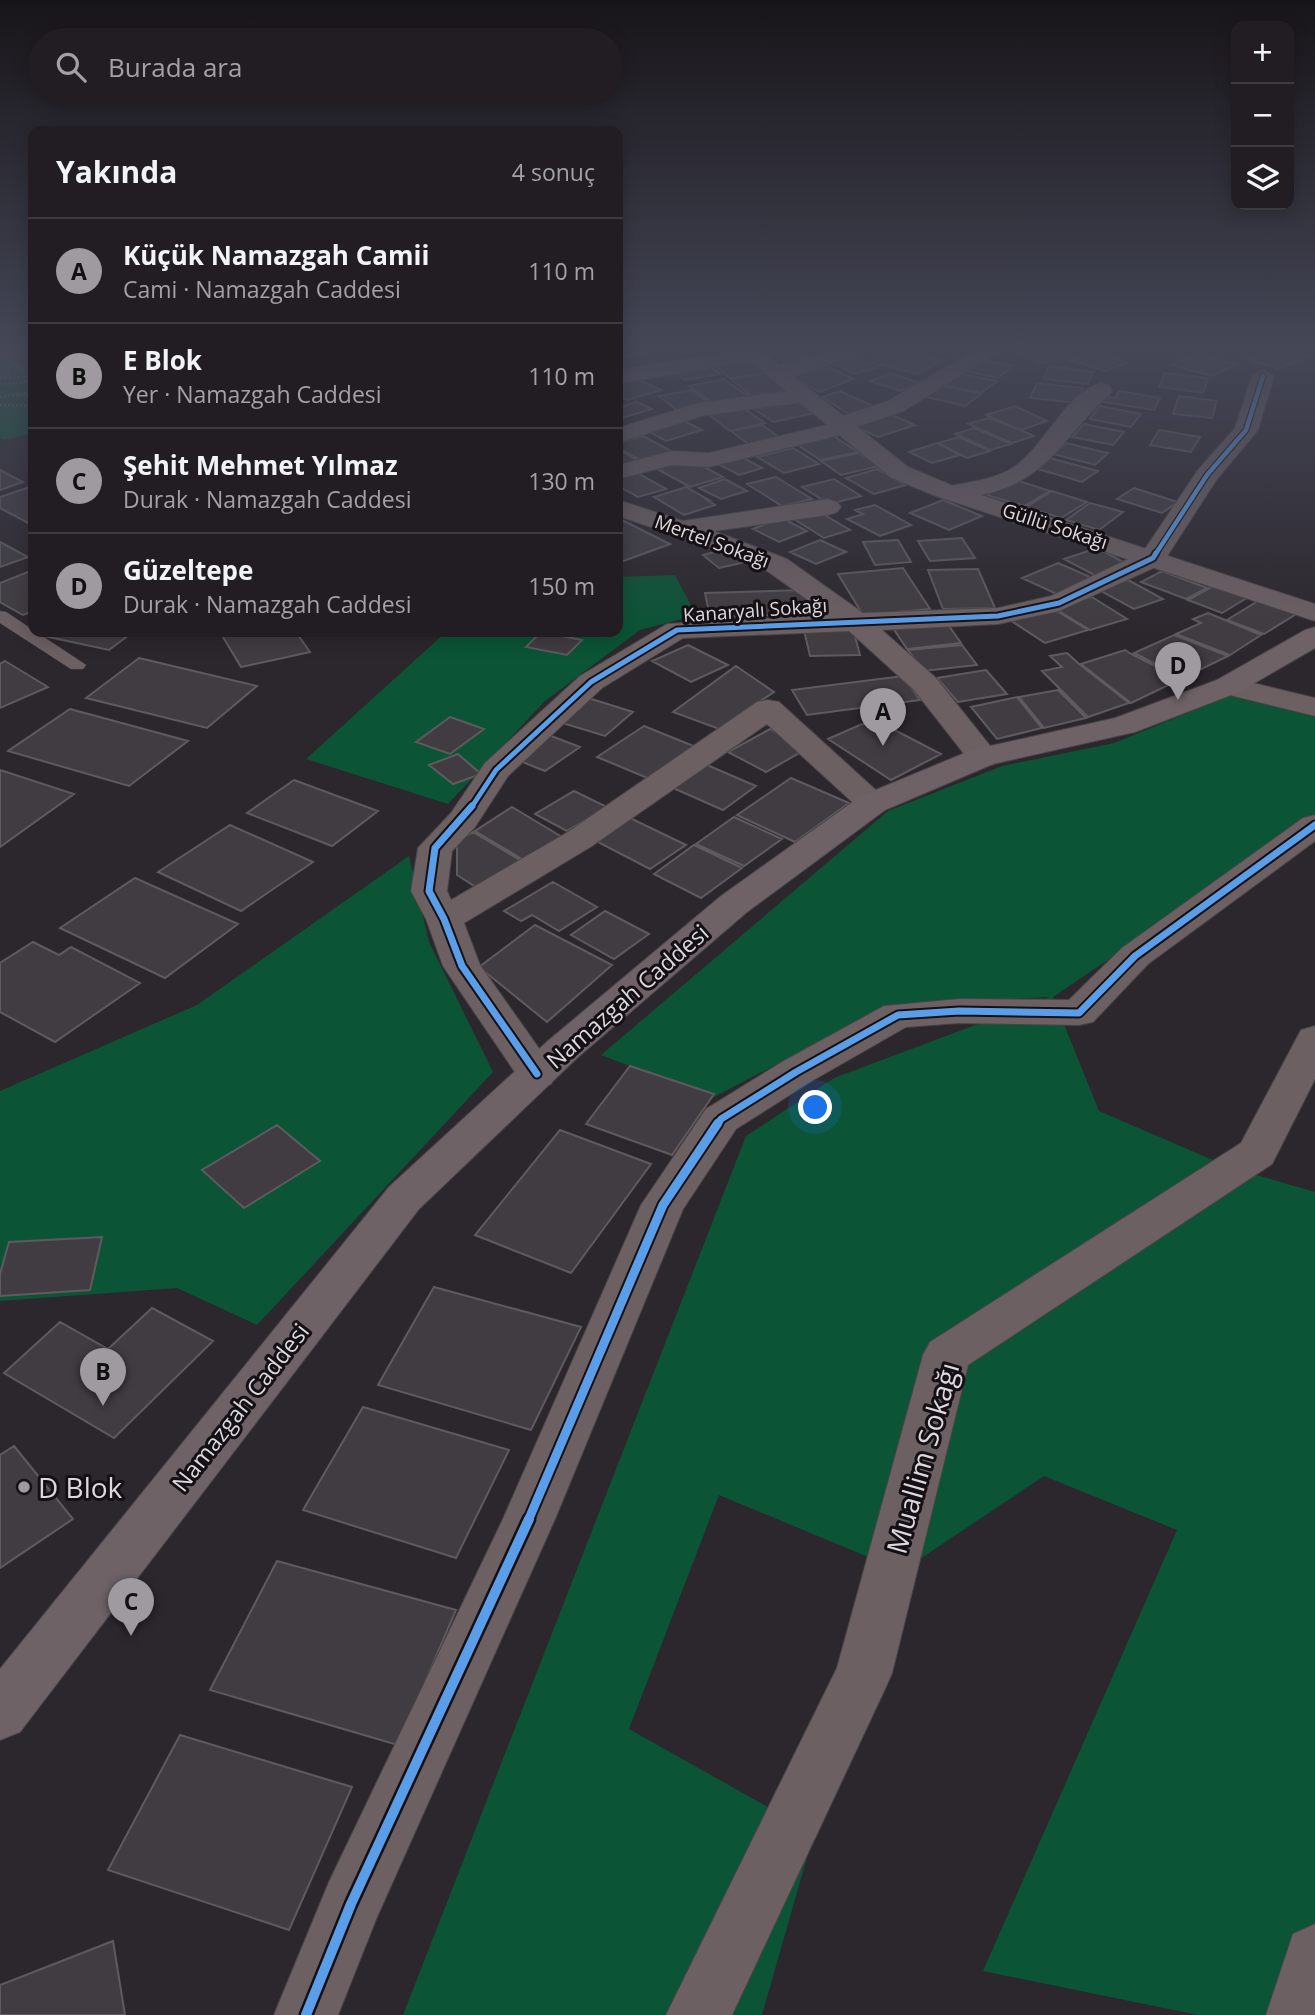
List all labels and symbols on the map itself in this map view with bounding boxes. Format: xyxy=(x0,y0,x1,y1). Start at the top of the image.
street label: Güllü Sokağı xyxy=(999,497,1111,555)
street label: Mertel Sokağı xyxy=(651,508,773,574)
street label: Kanaryalı Sokağı xyxy=(682,592,828,628)
pin: D xyxy=(1155,642,1201,700)
pin: A xyxy=(860,688,906,746)
street label: Namazgah Caddesi xyxy=(539,917,715,1075)
your location xyxy=(798,1090,832,1124)
street label: Namazgah Caddesi xyxy=(164,1316,316,1498)
pin: B xyxy=(80,1348,126,1406)
street label: Muallim Sokağı xyxy=(877,1358,967,1558)
place label: D Blok xyxy=(38,1468,123,1506)
marker: D Blok xyxy=(16,1479,32,1495)
pin: C xyxy=(108,1578,154,1636)

